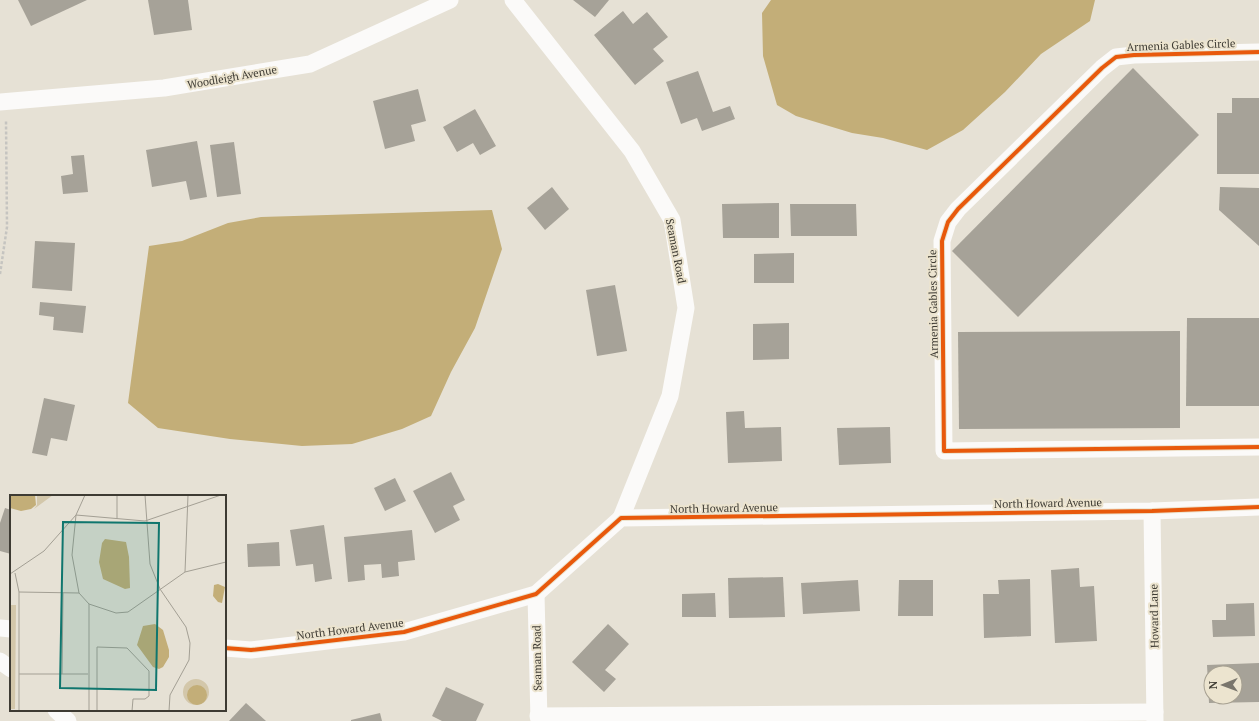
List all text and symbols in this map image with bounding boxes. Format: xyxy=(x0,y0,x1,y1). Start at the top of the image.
street label: Armenia Gables Circle xyxy=(1126,36,1236,54)
street label: Woodleigh Avenue xyxy=(186,62,278,92)
street label: Seaman Road xyxy=(663,217,689,285)
street label: Armenia Gables Circle xyxy=(925,249,941,359)
inset map xyxy=(10,495,226,711)
street label: North Howard Avenue xyxy=(994,495,1103,511)
street label: North Howard Avenue xyxy=(670,500,779,516)
street label: Howard Lane xyxy=(1146,583,1162,648)
street label: North Howard Avenue xyxy=(296,615,405,643)
street label: Seaman Road xyxy=(529,625,545,691)
north arrow xyxy=(1203,665,1243,705)
text: N xyxy=(1206,680,1220,689)

